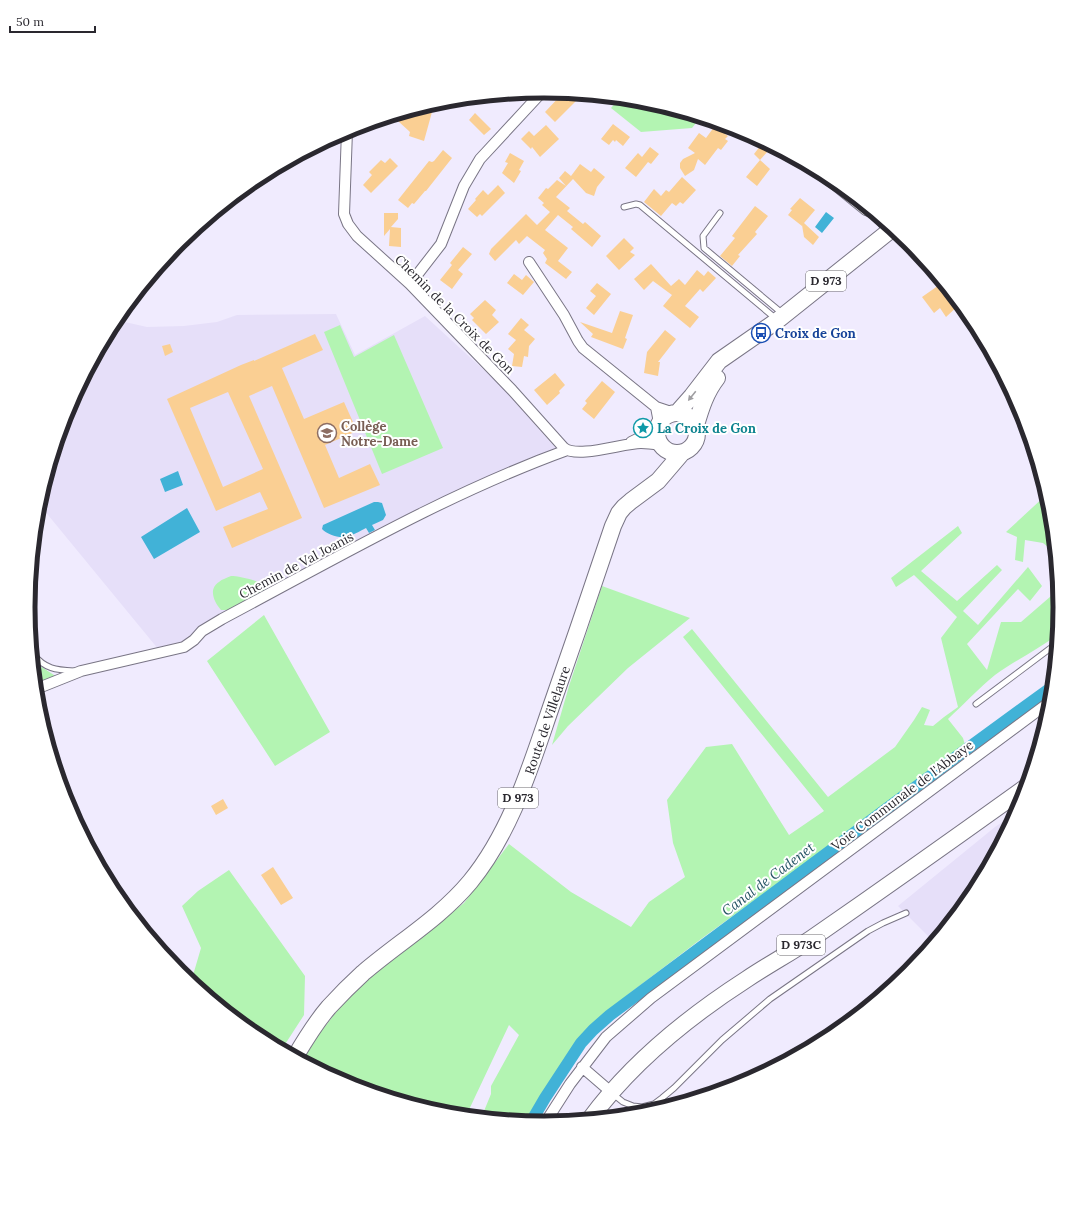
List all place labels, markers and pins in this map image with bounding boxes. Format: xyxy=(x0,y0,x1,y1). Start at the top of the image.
bus stop icon: Croix de Gon xyxy=(750,322,772,344)
place label: Croix de Gon xyxy=(775,325,857,342)
place icon: La Croix de Gon xyxy=(632,417,654,439)
place label: Collège Notre-Dame xyxy=(341,418,418,450)
place label: La Croix de Gon xyxy=(657,420,757,437)
school or university icon: Collège Notre-Dame xyxy=(316,422,338,444)

